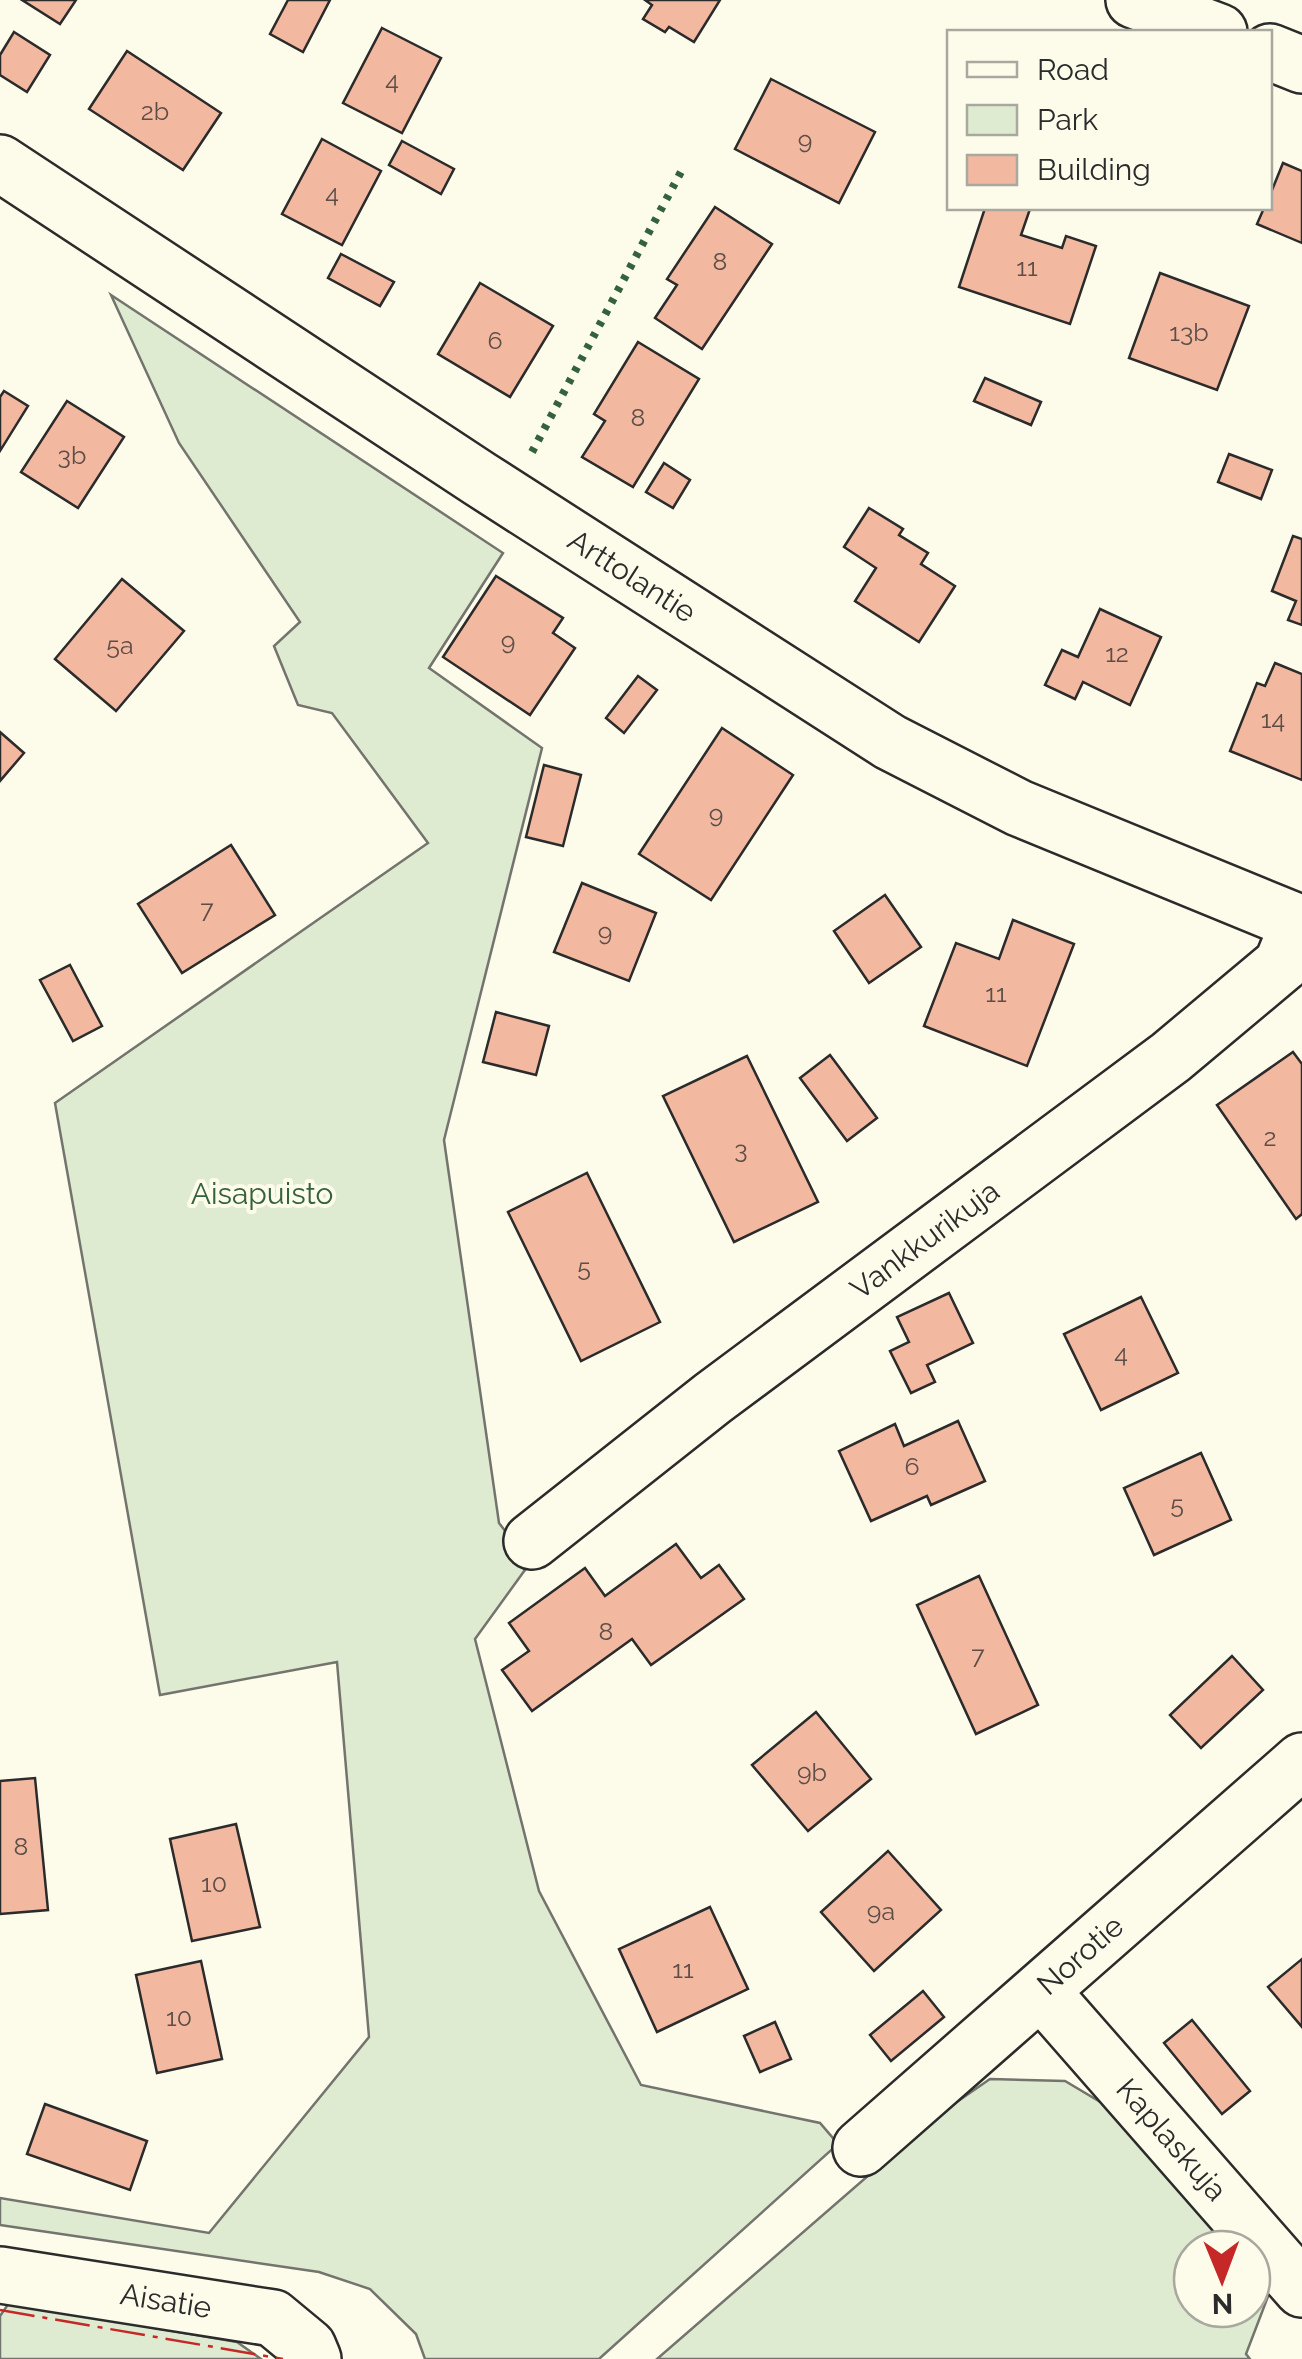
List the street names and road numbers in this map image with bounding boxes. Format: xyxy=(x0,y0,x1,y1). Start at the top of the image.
street label: Arttolantie xyxy=(562,522,702,630)
street label: Vankkurikuja xyxy=(844,1173,1006,1306)
street label: Norotie xyxy=(1030,1908,1130,2002)
street label: Kaplaskuja xyxy=(1109,2072,1234,2208)
street label: Aisatie xyxy=(118,2276,214,2325)

